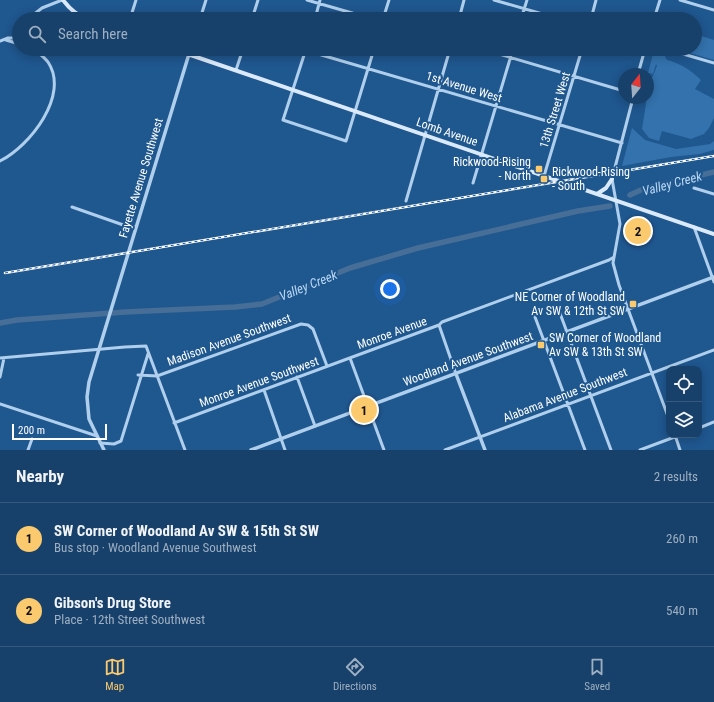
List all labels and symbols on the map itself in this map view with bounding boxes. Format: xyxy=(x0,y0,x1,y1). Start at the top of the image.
north arrow xyxy=(618,68,654,104)
street label: 1st Avenue West xyxy=(424,69,504,105)
street label: 13th Street West xyxy=(537,70,573,150)
street label: Lomb Avenue xyxy=(414,115,480,149)
street label: Fayette Avenue Southwest xyxy=(116,116,166,240)
place label: Rickwood-Rising - North xyxy=(453,155,531,183)
marker: Rickwood-Rising - North xyxy=(534,164,544,174)
place label: Rickwood-Rising - South xyxy=(552,165,630,193)
water label: Valley Creek xyxy=(641,168,704,199)
marker: Rickwood-Rising - South xyxy=(539,174,549,184)
pin: 2 xyxy=(625,216,651,246)
water label: Valley Creek xyxy=(277,267,340,304)
your location xyxy=(380,279,400,299)
place label: NE Corner of Woodland Av SW & 12th St SW xyxy=(515,290,625,318)
marker: NE Corner of Woodland Av SW & 12th St SW xyxy=(628,299,638,309)
street label: Madison Avenue Southwest xyxy=(165,311,293,369)
street label: Monroe Avenue xyxy=(355,314,429,352)
street label: Woodland Avenue Southwest xyxy=(401,329,535,389)
place label: SW Corner of Woodland Av SW & 13th St SW xyxy=(549,331,661,359)
marker: SW Corner of Woodland Av SW & 13th St SW xyxy=(536,340,546,350)
street label: Monroe Avenue Southwest xyxy=(197,354,321,410)
street label: Alabama Avenue Southwest xyxy=(501,365,629,425)
pin: 1 xyxy=(351,395,377,425)
scale bar xyxy=(12,422,107,441)

